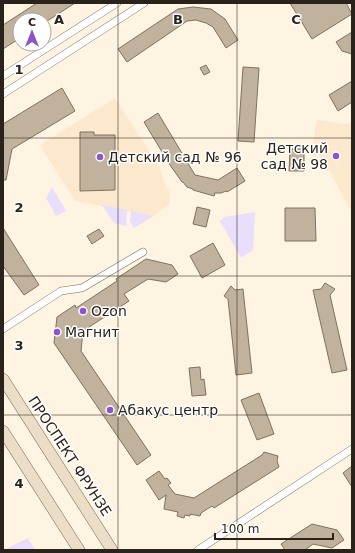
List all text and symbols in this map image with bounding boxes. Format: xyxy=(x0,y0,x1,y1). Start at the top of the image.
north arrow xyxy=(12,12,52,52)
text: A xyxy=(54,12,64,27)
text: B xyxy=(173,12,183,27)
text: C xyxy=(291,12,301,27)
text: С xyxy=(28,16,36,29)
text: 1 xyxy=(14,62,24,77)
place label: Детский сад № 98 xyxy=(261,140,328,172)
place label: Детский сад № 96 xyxy=(108,149,242,165)
marker: Детский сад № 98 xyxy=(331,151,341,161)
marker: Детский сад № 96 xyxy=(95,152,105,162)
text: 2 xyxy=(14,200,24,215)
place label: Ozon xyxy=(91,303,127,319)
marker: Ozon xyxy=(78,306,88,316)
place label: Магнит xyxy=(65,324,119,340)
marker: Магнит xyxy=(52,327,62,337)
text: 3 xyxy=(14,338,24,353)
street label: ПРОСПЕКТ ФРУНЗЕ xyxy=(25,393,115,519)
place label: Абакус центр xyxy=(118,402,218,418)
marker: Абакус центр xyxy=(105,405,115,415)
text: 4 xyxy=(14,476,24,491)
scale bar xyxy=(215,515,333,541)
text: 100 m xyxy=(221,522,259,536)

